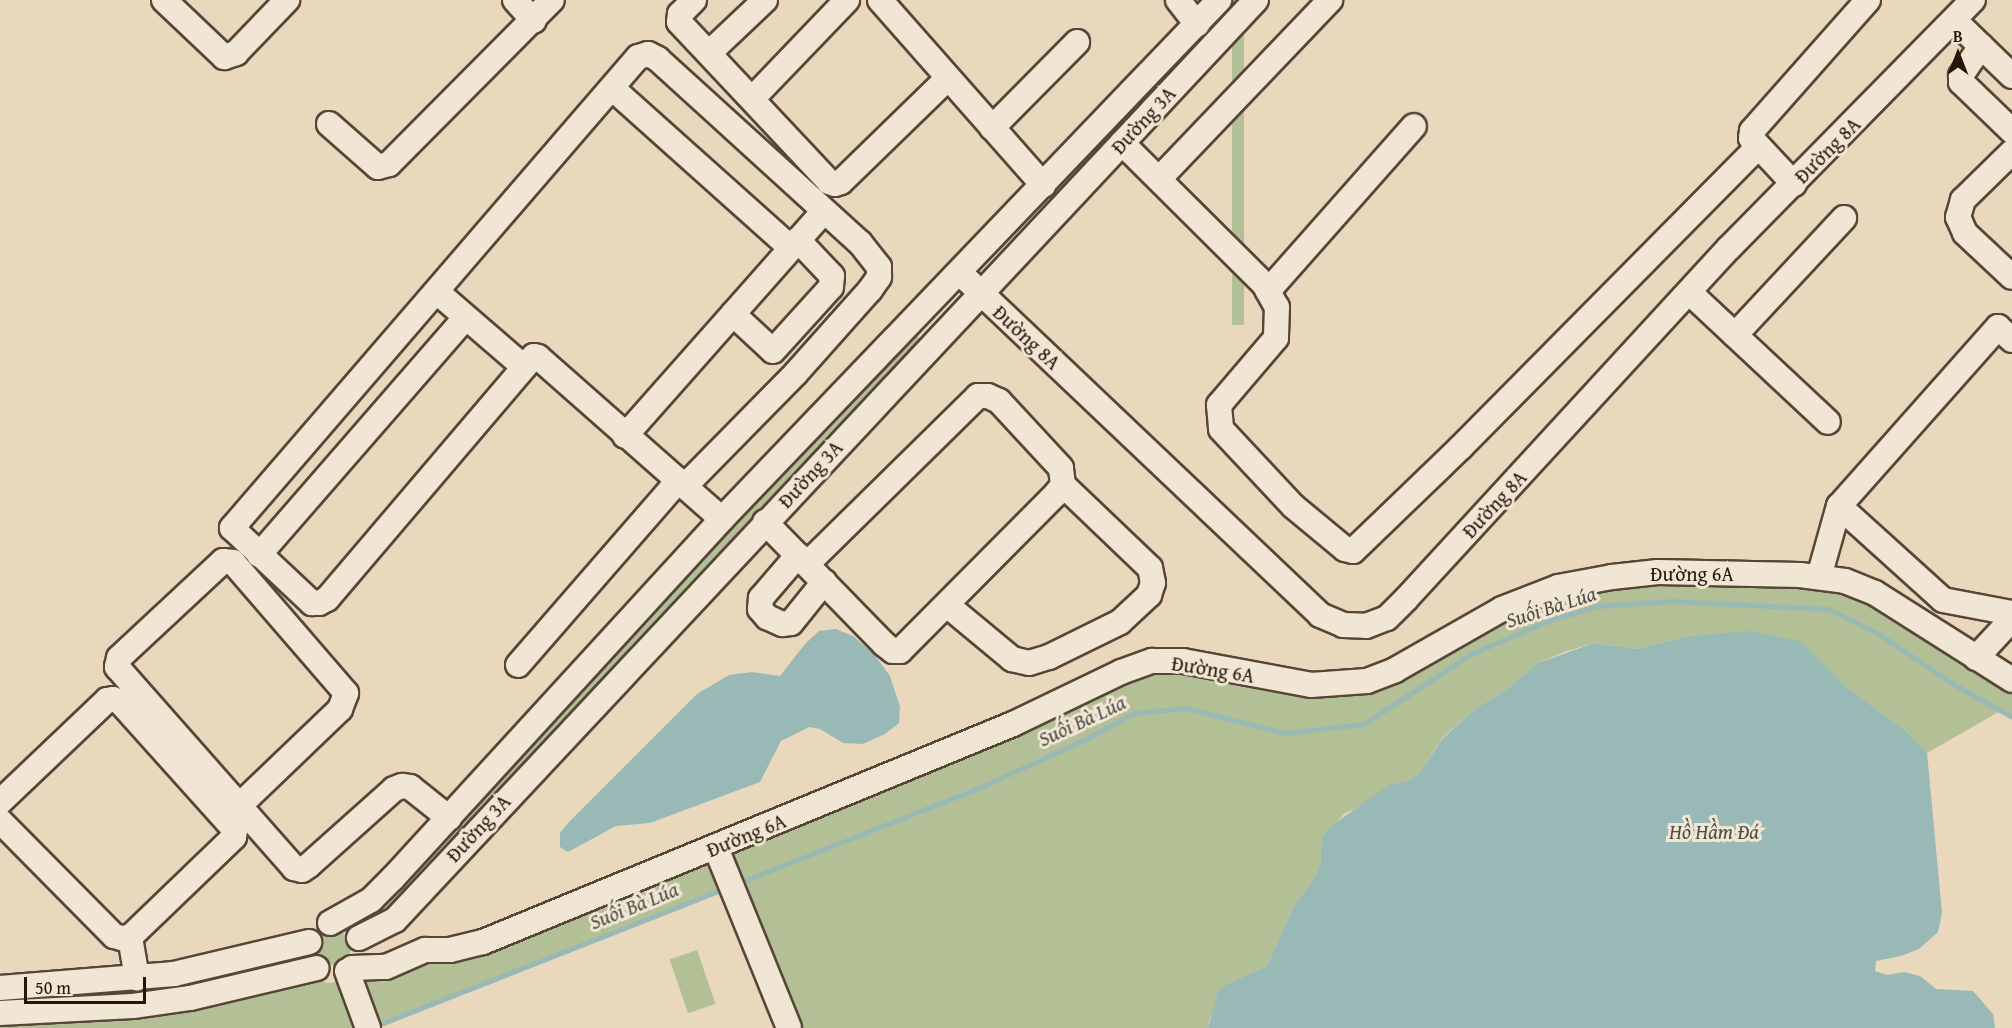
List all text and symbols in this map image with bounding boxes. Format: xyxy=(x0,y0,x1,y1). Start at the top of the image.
north arrow xyxy=(1928,24,1988,84)
text: B xyxy=(1953,24,1963,48)
street label: Đường 3A xyxy=(1106,81,1180,159)
street label: Đường 8A xyxy=(1789,112,1865,188)
street label: Đường 8A xyxy=(988,300,1066,374)
street label: Đường 3A xyxy=(773,435,847,513)
street label: Đường 8A xyxy=(1457,465,1531,543)
street label: Đường 6A xyxy=(1650,561,1734,585)
water label: Suối Bà Lúa xyxy=(1503,581,1599,633)
street label: Đường 6A xyxy=(1170,651,1256,687)
water label: Suối Bà Lúa xyxy=(1034,690,1130,752)
street label: Đường 3A xyxy=(441,789,515,867)
street label: Đường 6A xyxy=(703,808,789,862)
water label: Hồ Hầm Đá xyxy=(1669,819,1759,845)
water label: Suối Bà Lúa xyxy=(586,877,682,935)
scale bar xyxy=(27,965,148,1003)
text: 50 m xyxy=(35,974,71,1001)

